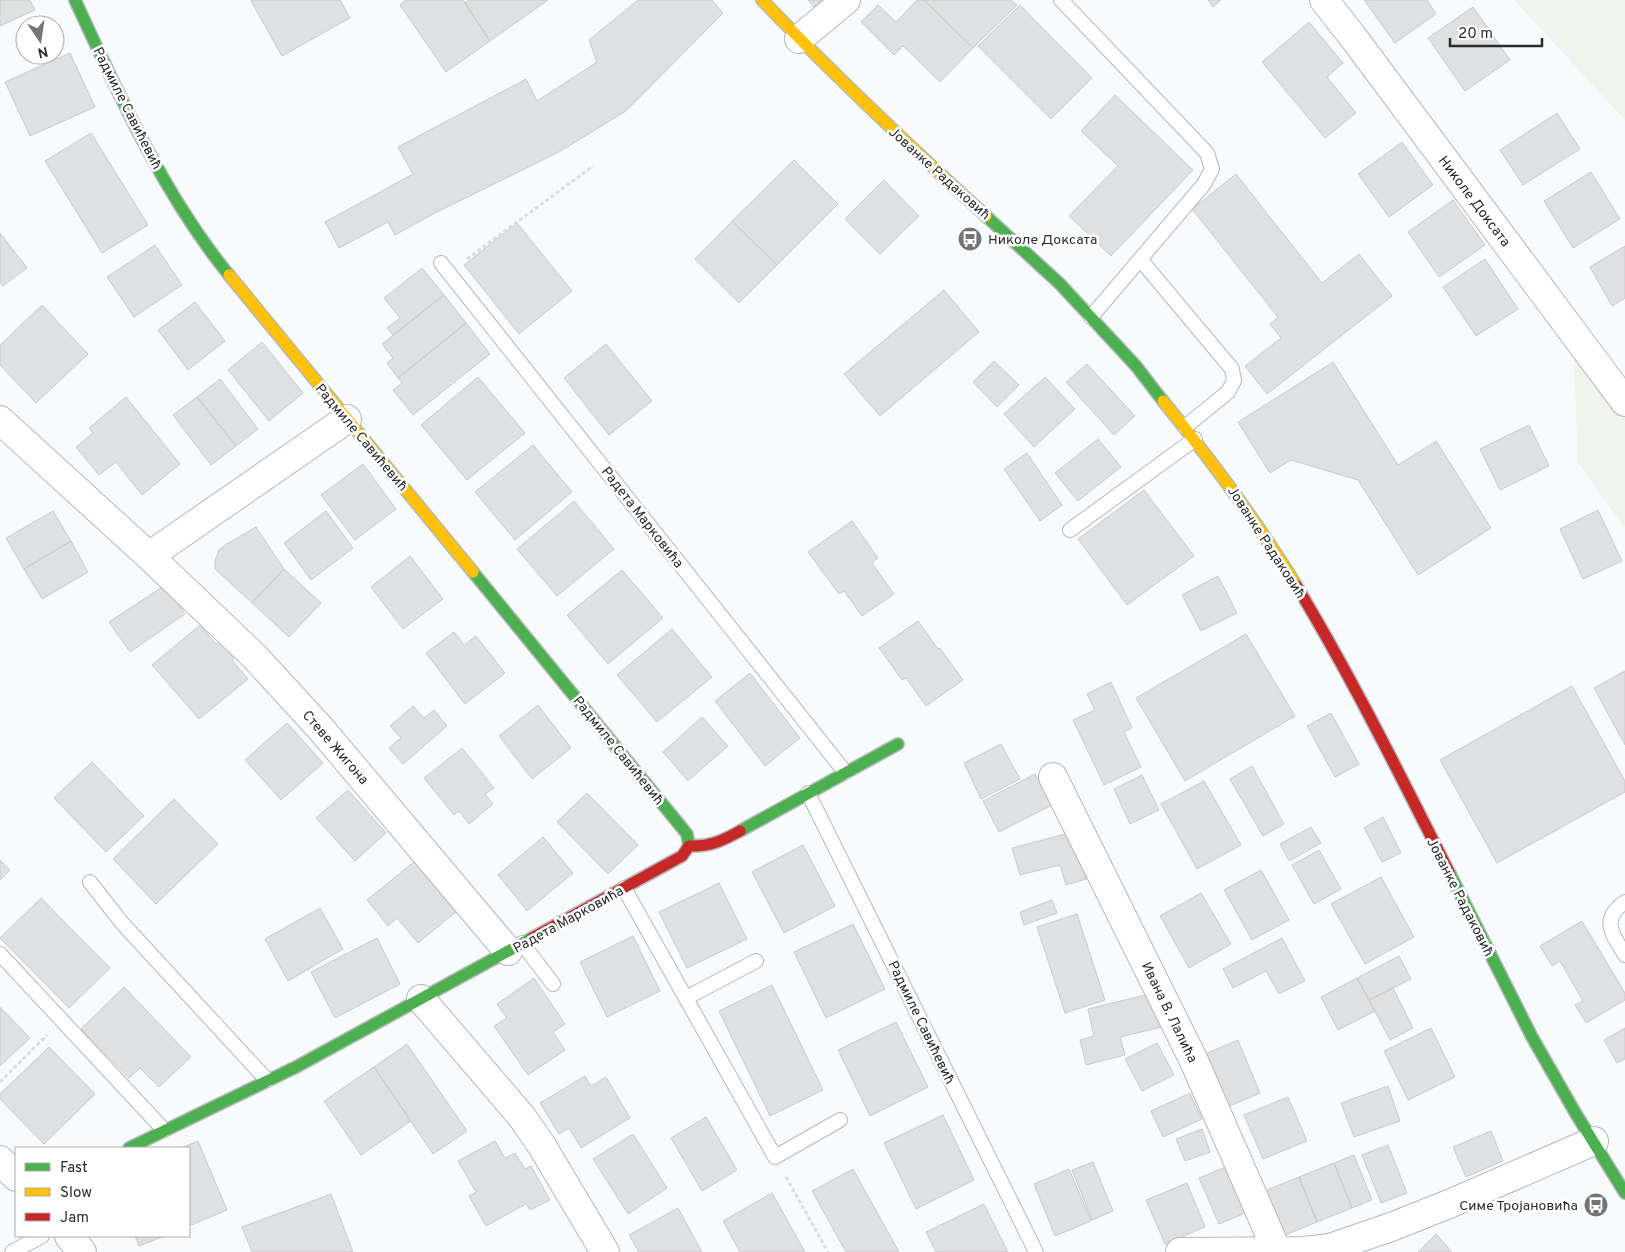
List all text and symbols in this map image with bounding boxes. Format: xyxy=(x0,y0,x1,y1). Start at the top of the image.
north arrow xyxy=(15,15,65,65)
scale bar xyxy=(1450,15,1542,47)
text: 20 m xyxy=(1458,25,1493,44)
text: N xyxy=(36,42,49,61)
street label: Радмиле Савићевић xyxy=(88,45,165,173)
street label: Јованке Радаковић xyxy=(885,124,993,224)
street label: Николе Доксата xyxy=(1434,153,1514,251)
bus stop icon: Николе Доксата xyxy=(957,226,983,252)
place label: Николе Доксата xyxy=(988,232,1097,249)
street label: Радмиле Савићевић xyxy=(311,381,411,495)
street label: Радета Марковића xyxy=(597,464,687,572)
street label: Јованке Радаковић xyxy=(1223,483,1308,602)
street label: Радмиле Савићевић xyxy=(569,693,667,809)
street label: Стеве Жигона xyxy=(298,707,372,789)
street label: Јованке Радаковић xyxy=(1422,836,1497,960)
street label: Радета Марковића xyxy=(511,883,627,958)
street label: Радмиле Савићевић xyxy=(883,958,958,1087)
street label: Ивана В. Лалића xyxy=(1137,959,1200,1066)
legend xyxy=(15,1147,190,1237)
text: Fast xyxy=(60,1159,88,1178)
text: Slow xyxy=(60,1184,92,1203)
bus stop icon: Симе Тројановића xyxy=(1583,1192,1609,1218)
place label: Симе Тројановића xyxy=(1459,1198,1578,1215)
text: Jam xyxy=(60,1209,89,1228)

